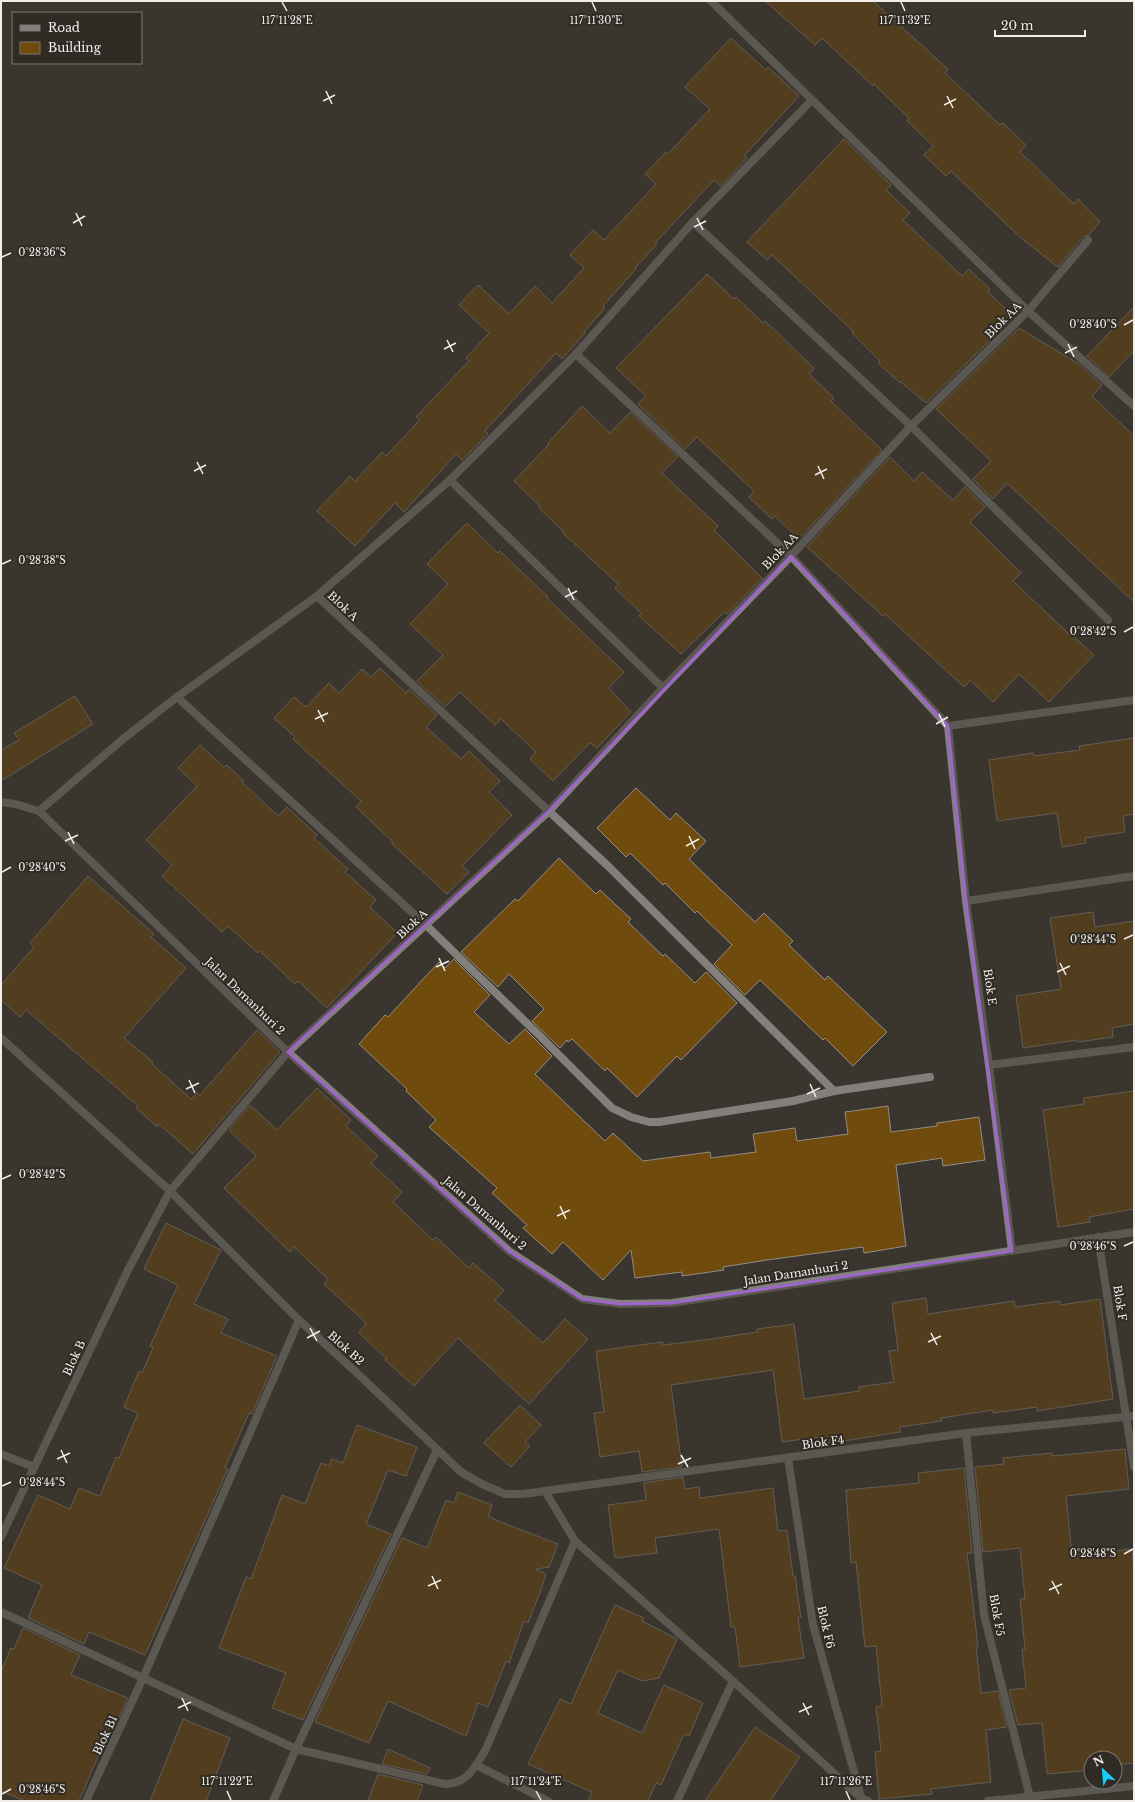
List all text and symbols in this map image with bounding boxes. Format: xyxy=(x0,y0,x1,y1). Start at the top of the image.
legend xyxy=(12,12,142,64)
scale bar xyxy=(995,12,1085,38)
text: 117°11'28"E xyxy=(261,14,313,27)
text: 117°11'30"E xyxy=(570,14,622,27)
text: 117°11'32"E xyxy=(879,14,931,27)
text: 20 m xyxy=(1001,18,1033,33)
text: Road xyxy=(48,20,80,35)
text: Building xyxy=(48,40,102,55)
text: 0°28'36"S xyxy=(18,246,66,259)
street label: Blok AA xyxy=(982,299,1024,341)
text: 0°28'40"S xyxy=(1069,318,1117,331)
street label: Blok AA xyxy=(759,529,801,572)
text: 0°28'38"S xyxy=(18,554,66,567)
street label: Blok A xyxy=(325,588,362,624)
text: 0°28'42"S xyxy=(1070,625,1116,638)
text: 0°28'40"S xyxy=(18,861,66,874)
street label: Blok A xyxy=(394,906,431,942)
text: 0°28'44"S xyxy=(1070,933,1116,946)
street label: Jalan Damanhuri 2 xyxy=(201,953,288,1038)
street label: Blok E xyxy=(980,968,1000,1006)
text: 0°28'42"S xyxy=(19,1168,65,1181)
street label: Jalan Damanhuri 2 xyxy=(439,1172,530,1253)
text: 0°28'46"S xyxy=(1070,1240,1117,1253)
street label: Jalan Damanhuri 2 xyxy=(741,1258,849,1288)
street label: Blok F xyxy=(1110,1284,1130,1323)
street label: Blok B2 xyxy=(325,1328,367,1368)
street label: Blok B xyxy=(60,1338,88,1378)
street label: Blok F4 xyxy=(801,1432,845,1452)
text: 0°28'44"S xyxy=(19,1476,65,1489)
text: 0°28'48"S xyxy=(1070,1547,1116,1560)
street label: Blok F5 xyxy=(986,1593,1008,1637)
street label: Blok F6 xyxy=(814,1604,838,1650)
street label: Blok B1 xyxy=(90,1713,120,1757)
north arrow xyxy=(1083,1750,1123,1790)
text: N xyxy=(1091,1752,1107,1770)
text: 117°11'22"E xyxy=(201,1775,253,1788)
text: 117°11'24"E xyxy=(510,1775,562,1788)
text: 117°11'26"E xyxy=(820,1775,872,1788)
text: 0°28'46"S xyxy=(19,1783,66,1796)

